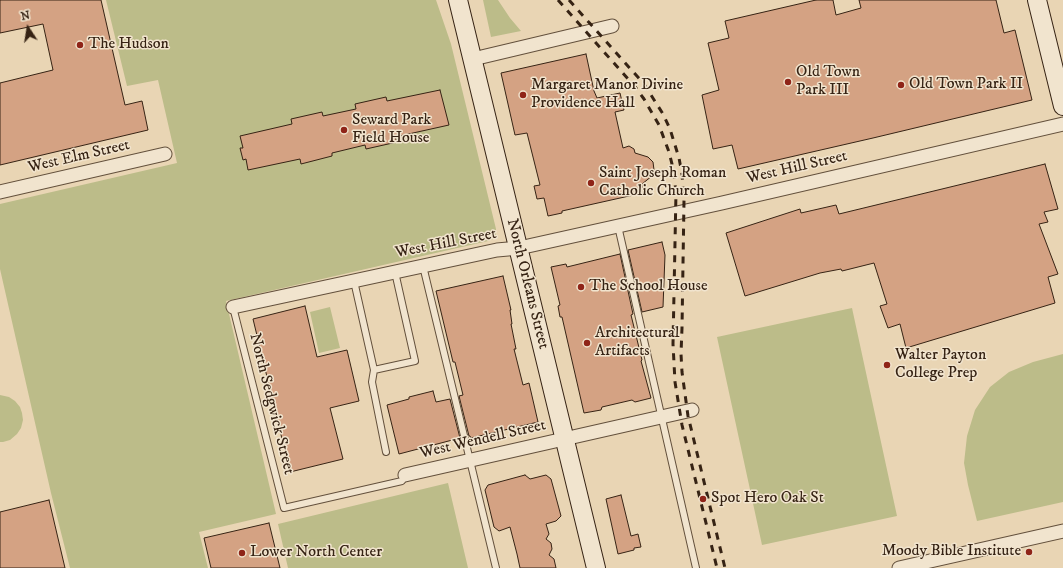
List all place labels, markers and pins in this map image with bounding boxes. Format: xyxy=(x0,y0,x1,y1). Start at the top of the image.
place label: The Hudson xyxy=(88,35,169,55)
marker: The Hudson xyxy=(75,40,85,50)
place label: Old Town Park III xyxy=(796,63,860,101)
place label: Old Town Park II xyxy=(909,75,1023,95)
place label: Margaret Manor Divine Providence Hall xyxy=(531,76,683,114)
marker: Old Town Park III xyxy=(783,77,793,87)
marker: Old Town Park II xyxy=(896,80,906,90)
marker: Margaret Manor Divine Providence Hall xyxy=(518,90,528,100)
place label: Seward Park Field House xyxy=(352,111,431,149)
marker: Seward Park Field House xyxy=(339,125,349,135)
place label: Saint Joseph Roman Catholic Church xyxy=(599,164,726,202)
marker: Saint Joseph Roman Catholic Church xyxy=(586,178,596,188)
place label: The School House xyxy=(589,277,708,297)
marker: The School House xyxy=(576,282,586,292)
place label: Architectural Artifacts xyxy=(595,324,679,362)
marker: Architectural Artifacts xyxy=(582,338,592,348)
place label: Walter Payton College Prep xyxy=(895,346,986,384)
marker: Walter Payton College Prep xyxy=(882,360,892,370)
place label: Spot Hero Oak St xyxy=(711,489,824,509)
marker: Spot Hero Oak St xyxy=(698,494,708,504)
place label: Moody Bible Institute xyxy=(882,542,1021,562)
place label: Lower North Center xyxy=(250,543,382,563)
marker: Moody Bible Institute xyxy=(1024,547,1034,557)
marker: Lower North Center xyxy=(237,548,247,558)

